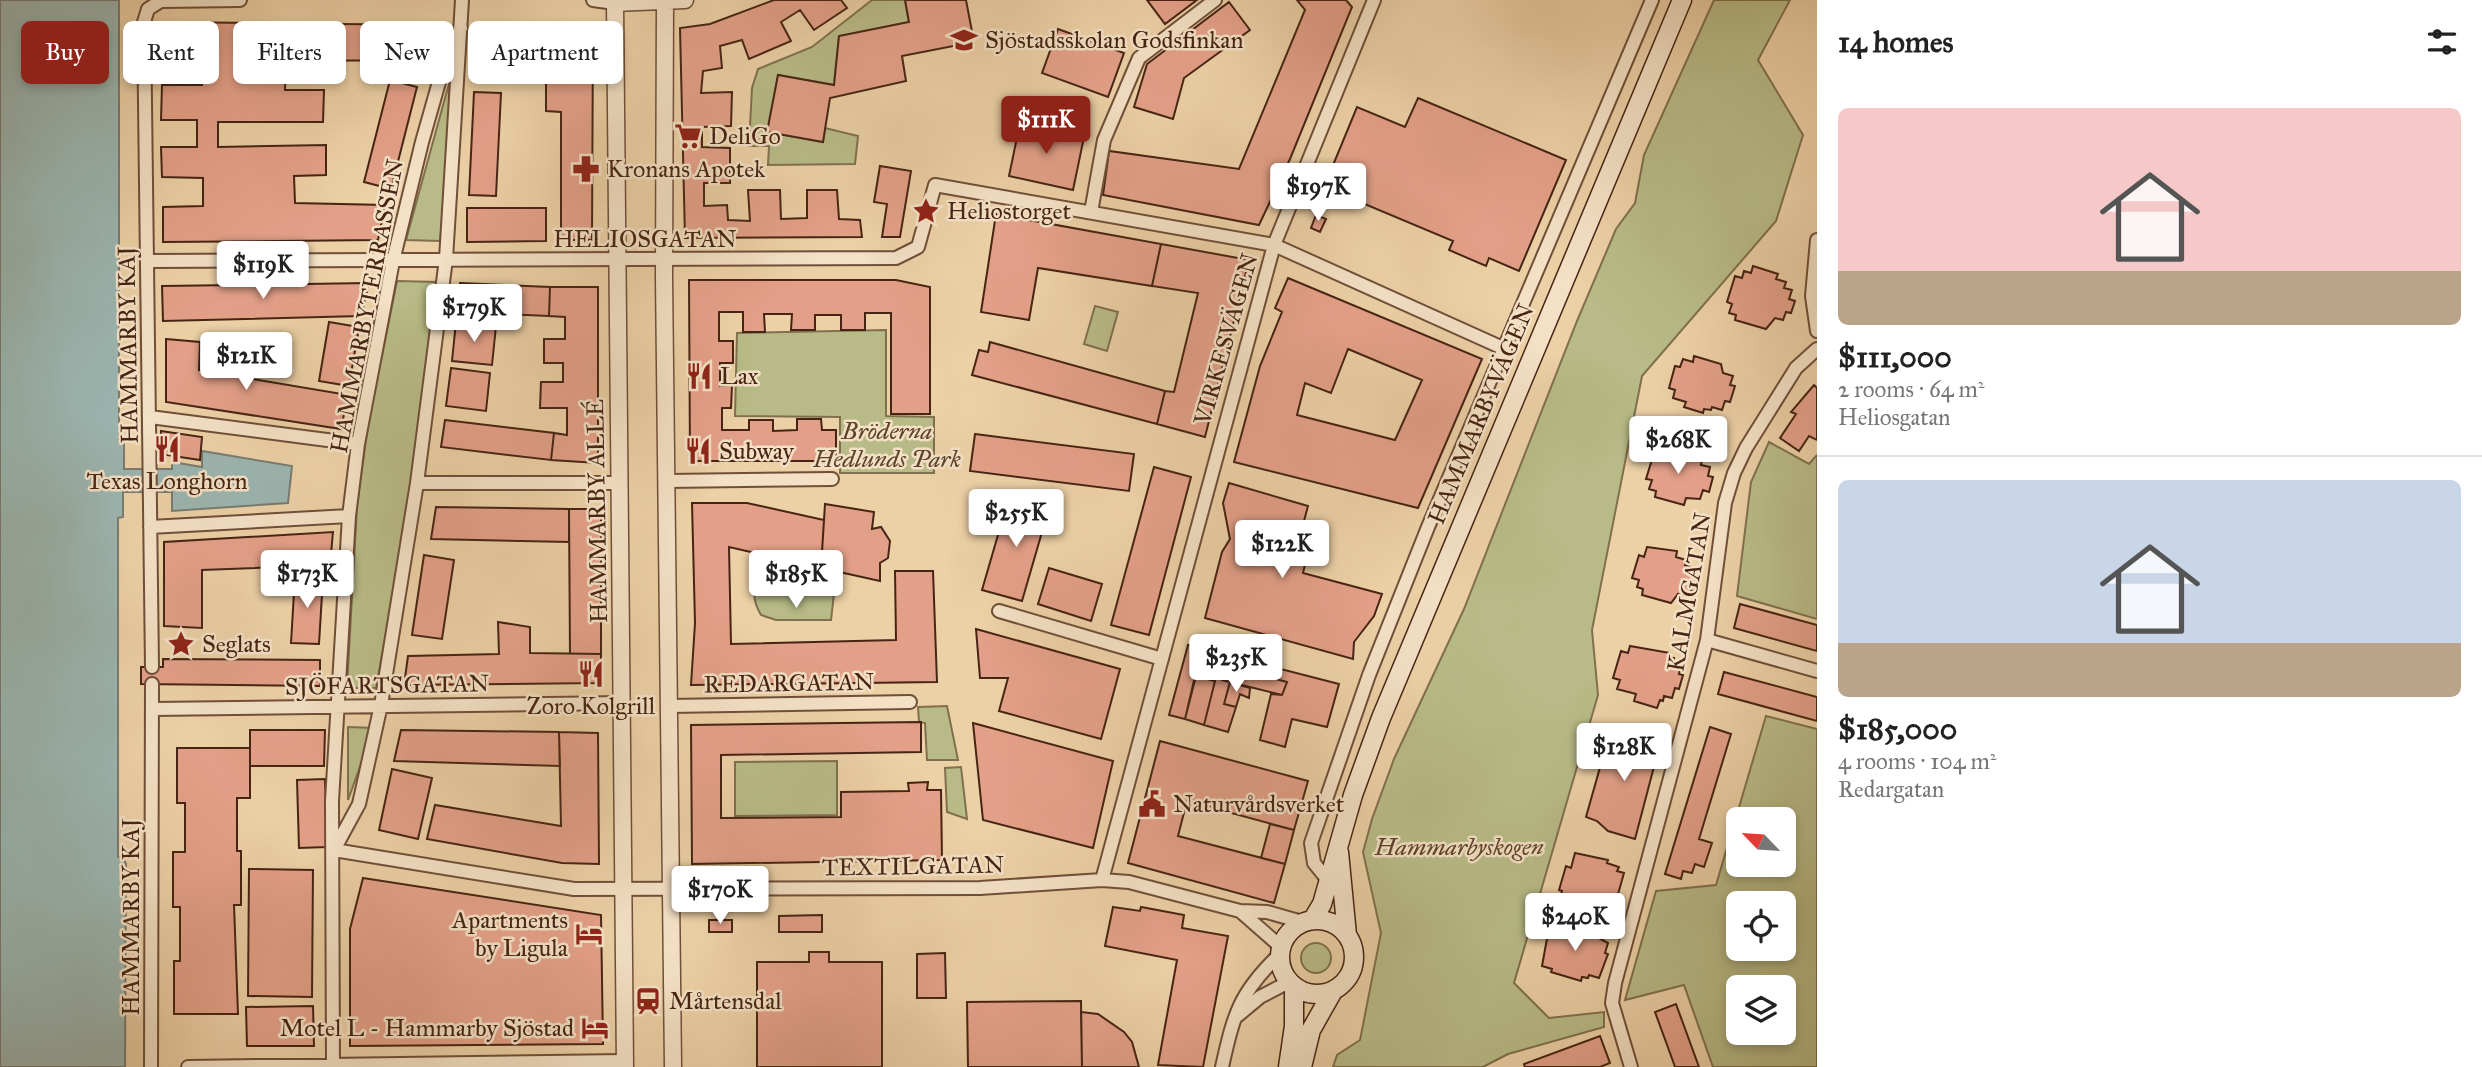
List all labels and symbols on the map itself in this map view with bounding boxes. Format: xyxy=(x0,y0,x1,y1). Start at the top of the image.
school or university icon: Sjöstadsskolan Godsfinkan xyxy=(949,25,979,55)
place label: Sjöstadsskolan Godsfinkan xyxy=(985,25,1243,55)
pin: $111K xyxy=(997,96,1095,156)
supermarket icon: DeliGo xyxy=(673,121,703,151)
place label: DeliGo xyxy=(709,121,781,151)
pharmacy icon: Kronans Apotek xyxy=(571,154,601,184)
place label: Kronans Apotek xyxy=(607,154,766,184)
street label: HAMMARBYTERRASSEN xyxy=(324,156,410,456)
pin: $197K xyxy=(1269,164,1367,223)
place icon: Heliostorget xyxy=(911,196,941,226)
place label: Heliostorget xyxy=(947,196,1071,226)
street label: HELIOSGATAN xyxy=(553,224,737,254)
pin: $119K xyxy=(214,242,312,301)
street label: HAMMARBY KAJ xyxy=(111,246,145,444)
street label: VIRKESVÄGEN xyxy=(1187,249,1265,429)
pin: $179K xyxy=(425,284,523,344)
street label: HAMMARBYVÄGEN xyxy=(1421,299,1541,529)
pin: $121K xyxy=(197,332,295,392)
restaurant icon: Lax xyxy=(684,361,714,391)
place label: Lax xyxy=(720,361,759,391)
street label: HAMMARBY ALLÉ xyxy=(580,399,614,623)
park label: Bröderna Hedlunds Park xyxy=(812,416,961,474)
pin: $268K xyxy=(1629,416,1727,476)
restaurant icon: Texas Longhorn xyxy=(152,434,182,464)
restaurant icon: Subway xyxy=(683,436,713,466)
place label: Subway xyxy=(719,436,795,466)
place label: Texas Longhorn xyxy=(87,466,247,496)
pin: $255K xyxy=(967,490,1065,549)
street label: KALMGATAN xyxy=(1660,510,1718,674)
pin: $122K xyxy=(1233,520,1331,580)
pin: $173K xyxy=(258,550,356,610)
pin: $185K xyxy=(747,550,845,610)
place icon: Seglats xyxy=(166,629,196,659)
place label: Seglats xyxy=(202,629,271,659)
pin: $235K xyxy=(1187,634,1285,694)
restaurant icon: Zoro Kolgrill xyxy=(576,659,606,689)
street label: REDARGATAN xyxy=(703,667,875,699)
street label: SJÖFARTSGATAN xyxy=(285,668,489,702)
place label: Zoro Kolgrill xyxy=(527,691,656,721)
pin: $128K xyxy=(1575,724,1673,783)
public building icon: Naturvårdsverket xyxy=(1137,789,1167,819)
place label: Naturvårdsverket xyxy=(1173,789,1345,819)
north arrow xyxy=(1726,807,1796,877)
street label: HAMMARBY KAJ xyxy=(116,818,146,1016)
park label: Hammarbyskogen xyxy=(1374,832,1544,862)
street label: TEXTILGATAN xyxy=(822,849,1004,883)
pin: $170K xyxy=(671,866,769,926)
pin: $240K xyxy=(1526,894,1624,953)
place label: Apartments by Ligula xyxy=(451,905,569,963)
hotel icon: Apartments by Ligula xyxy=(574,919,604,949)
station icon: Mårtensdal xyxy=(633,986,663,1016)
place label: Mårtensdal xyxy=(669,986,782,1016)
place label: Motel L - Hammarby Sjöstad xyxy=(280,1013,574,1043)
hotel icon: Motel L - Hammarby Sjöstad xyxy=(580,1013,610,1043)

